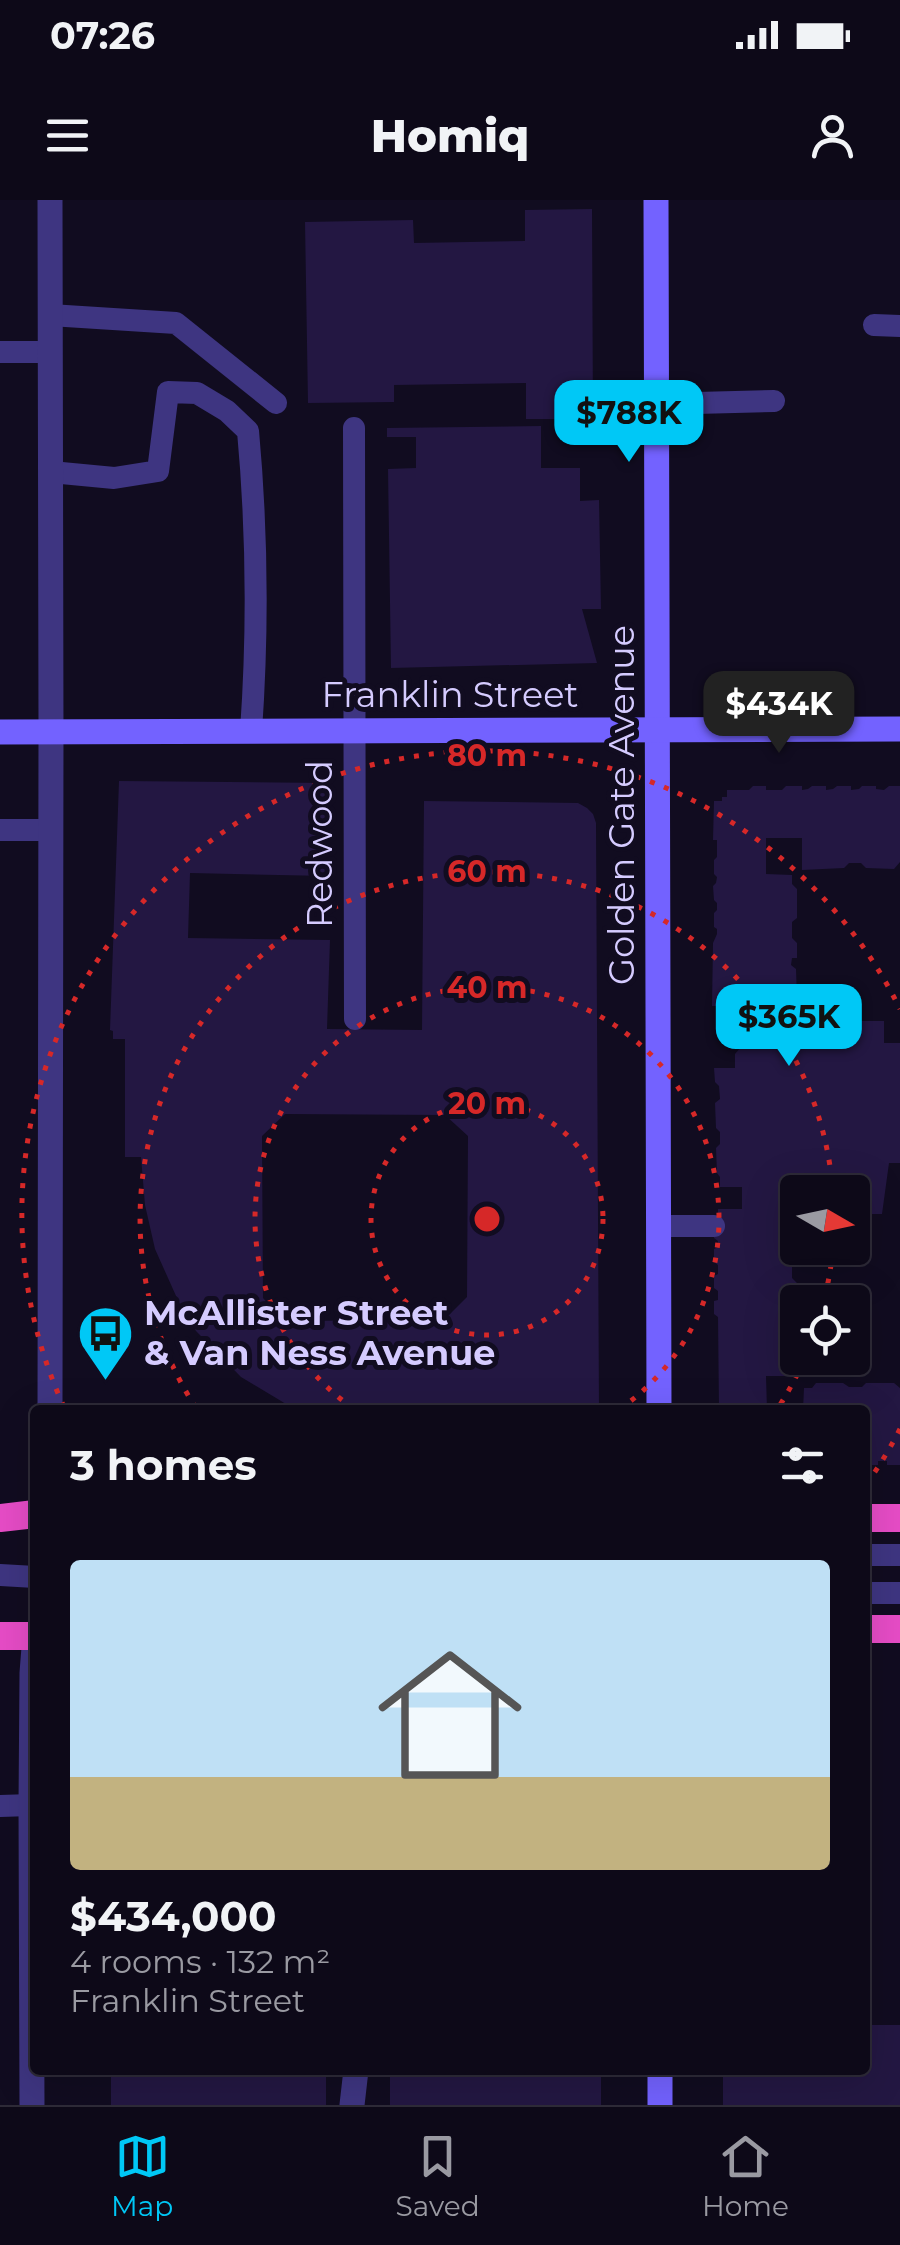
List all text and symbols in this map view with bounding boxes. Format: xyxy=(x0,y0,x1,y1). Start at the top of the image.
text: 07:26 xyxy=(50,12,155,59)
icon: menu xyxy=(40,108,95,163)
text: Homiq xyxy=(371,108,529,163)
icon: person xyxy=(805,108,860,163)
pin: $788K xyxy=(559,380,699,465)
text: $788K xyxy=(576,393,682,432)
street label: Golden Gate Avenue xyxy=(600,625,643,985)
pin: $434K xyxy=(709,671,849,756)
street label: Franklin Street xyxy=(321,673,579,716)
text: $434K xyxy=(725,684,833,723)
text: 80 m xyxy=(447,737,527,774)
street label: Redwood xyxy=(298,760,341,928)
text: 60 m xyxy=(447,853,527,890)
text: 40 m xyxy=(447,969,528,1006)
pin: $365K xyxy=(719,984,859,1069)
text: $365K xyxy=(738,997,840,1036)
text: 20 m xyxy=(448,1085,526,1122)
north arrow xyxy=(780,1175,870,1265)
map controls xyxy=(780,1175,870,1375)
centre of rings xyxy=(469,1201,505,1237)
button: locate xyxy=(780,1285,870,1375)
place label: McAllister Street & Van Ness Avenue xyxy=(144,1291,495,1374)
bus stop icon: McAllister Street & Van Ness Avenue xyxy=(75,1303,135,1382)
icon: filters xyxy=(775,1438,830,1493)
text: 3 homes xyxy=(70,1439,256,1491)
icon: home xyxy=(360,1625,540,1805)
text: $434,000 xyxy=(70,1890,277,1942)
text: 4 rooms · 132 m² xyxy=(70,1942,330,1981)
text: Franklin Street xyxy=(70,1981,305,2020)
tab: Map xyxy=(111,2129,173,2223)
tab: Saved xyxy=(396,2129,480,2223)
tab: Home xyxy=(702,2129,789,2223)

